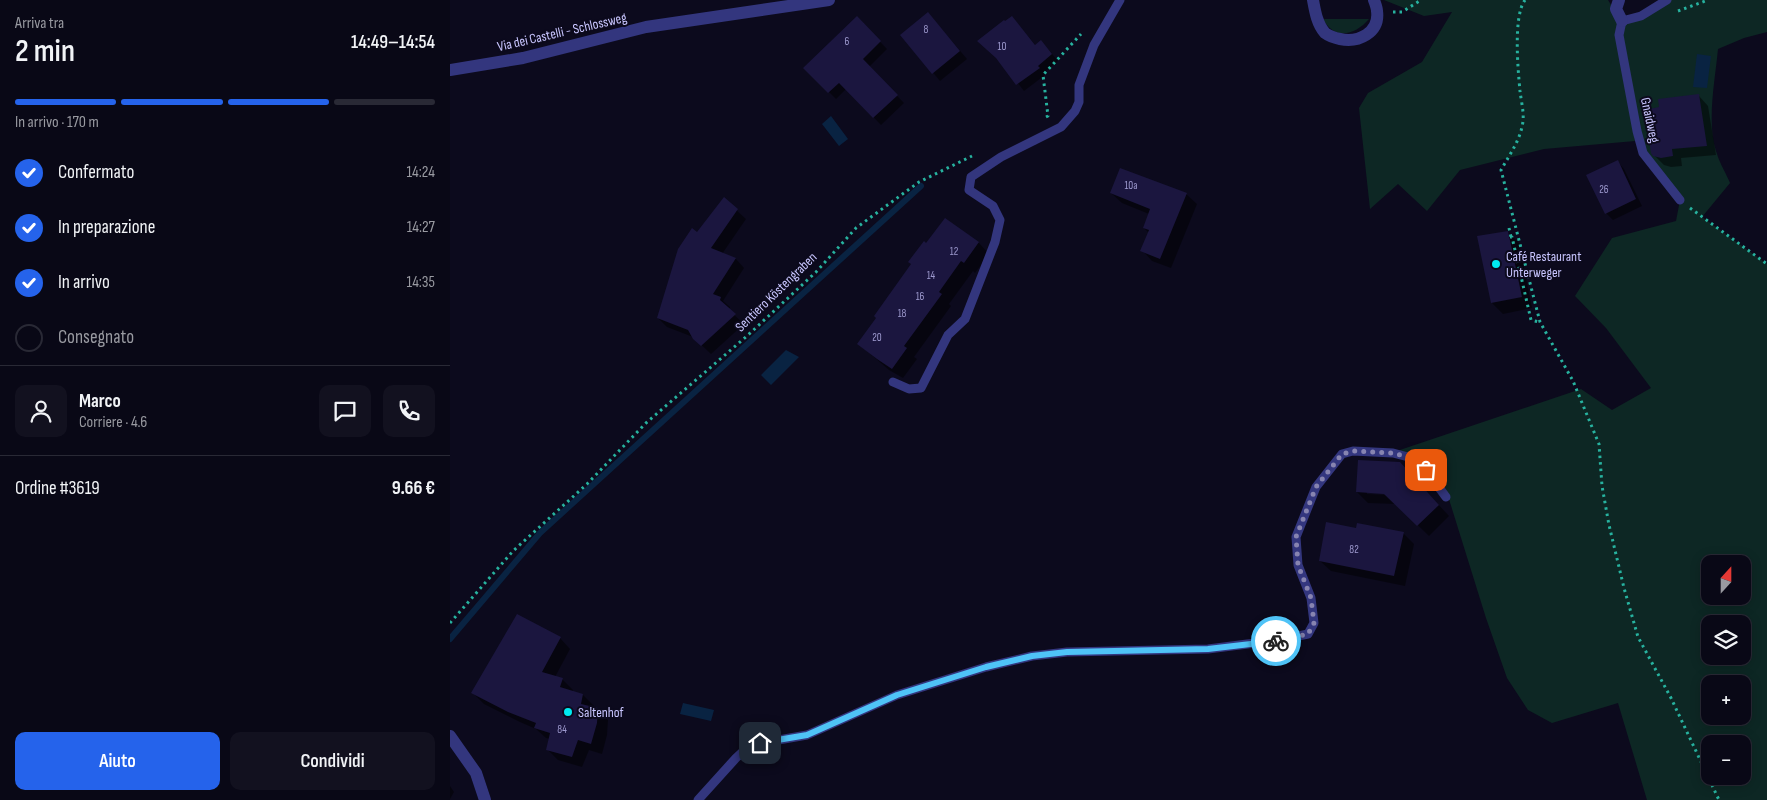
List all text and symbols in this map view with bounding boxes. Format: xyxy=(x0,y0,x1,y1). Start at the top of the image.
street label: Via dei Castelli - Schlossweg xyxy=(496,9,629,55)
text: Arriva tra xyxy=(15,14,64,33)
house number: 8 xyxy=(924,23,929,36)
text: 14:49–14:54 xyxy=(351,31,435,54)
text: 2 min xyxy=(15,32,75,71)
house number: 6 xyxy=(845,35,850,48)
house number: 10 xyxy=(998,40,1006,53)
street label: Gnaidweg xyxy=(1637,96,1663,145)
text: In arrivo · 170 m xyxy=(15,113,99,132)
icon: check xyxy=(15,159,43,187)
text: Confermato xyxy=(58,161,134,184)
text: 14:24 xyxy=(407,163,435,182)
house number: 10a xyxy=(1125,179,1138,192)
house number: 26 xyxy=(1599,183,1609,196)
icon: check xyxy=(15,214,43,242)
text: In preparazione xyxy=(58,216,155,239)
text: 14:27 xyxy=(407,218,435,237)
house number: 12 xyxy=(950,245,959,258)
place label: Café Restaurant Unterweger xyxy=(1506,248,1581,281)
street label: Sentiero Köstengraben xyxy=(732,249,820,335)
marker: Café Restaurant Unterweger xyxy=(1490,258,1502,270)
icon: check xyxy=(15,269,43,297)
house number: 14 xyxy=(927,269,936,282)
text: In arrivo xyxy=(58,271,110,294)
text: 14:35 xyxy=(407,273,435,292)
house number: 16 xyxy=(916,290,925,303)
house number: 18 xyxy=(898,307,907,320)
text: Consegnato xyxy=(58,326,134,349)
house number: 20 xyxy=(872,331,882,344)
button: person xyxy=(15,385,67,437)
button: chat xyxy=(319,385,371,437)
button: phone xyxy=(383,385,435,437)
text: Marco xyxy=(79,390,121,413)
text: Corriere · 4.6 xyxy=(79,413,147,432)
pin xyxy=(1405,449,1447,491)
icon: bag xyxy=(1412,456,1440,484)
text: Ordine #3619 xyxy=(15,477,100,500)
text: 9.66 € xyxy=(392,477,435,500)
house number: 82 xyxy=(1349,543,1359,556)
north arrow xyxy=(1701,555,1751,605)
map controls xyxy=(1701,555,1751,785)
button: layers xyxy=(1701,615,1751,665)
courier xyxy=(1251,616,1301,666)
icon: bike xyxy=(1262,627,1290,655)
button: + xyxy=(1701,675,1751,725)
place label: Saltenhof xyxy=(578,704,625,721)
marker: Saltenhof xyxy=(562,706,574,718)
pin xyxy=(739,722,781,764)
house number: 84 xyxy=(557,723,567,736)
icon: home xyxy=(746,729,774,757)
button: Aiuto xyxy=(15,732,220,790)
button: Condividi xyxy=(230,732,435,790)
button: − xyxy=(1701,735,1751,785)

